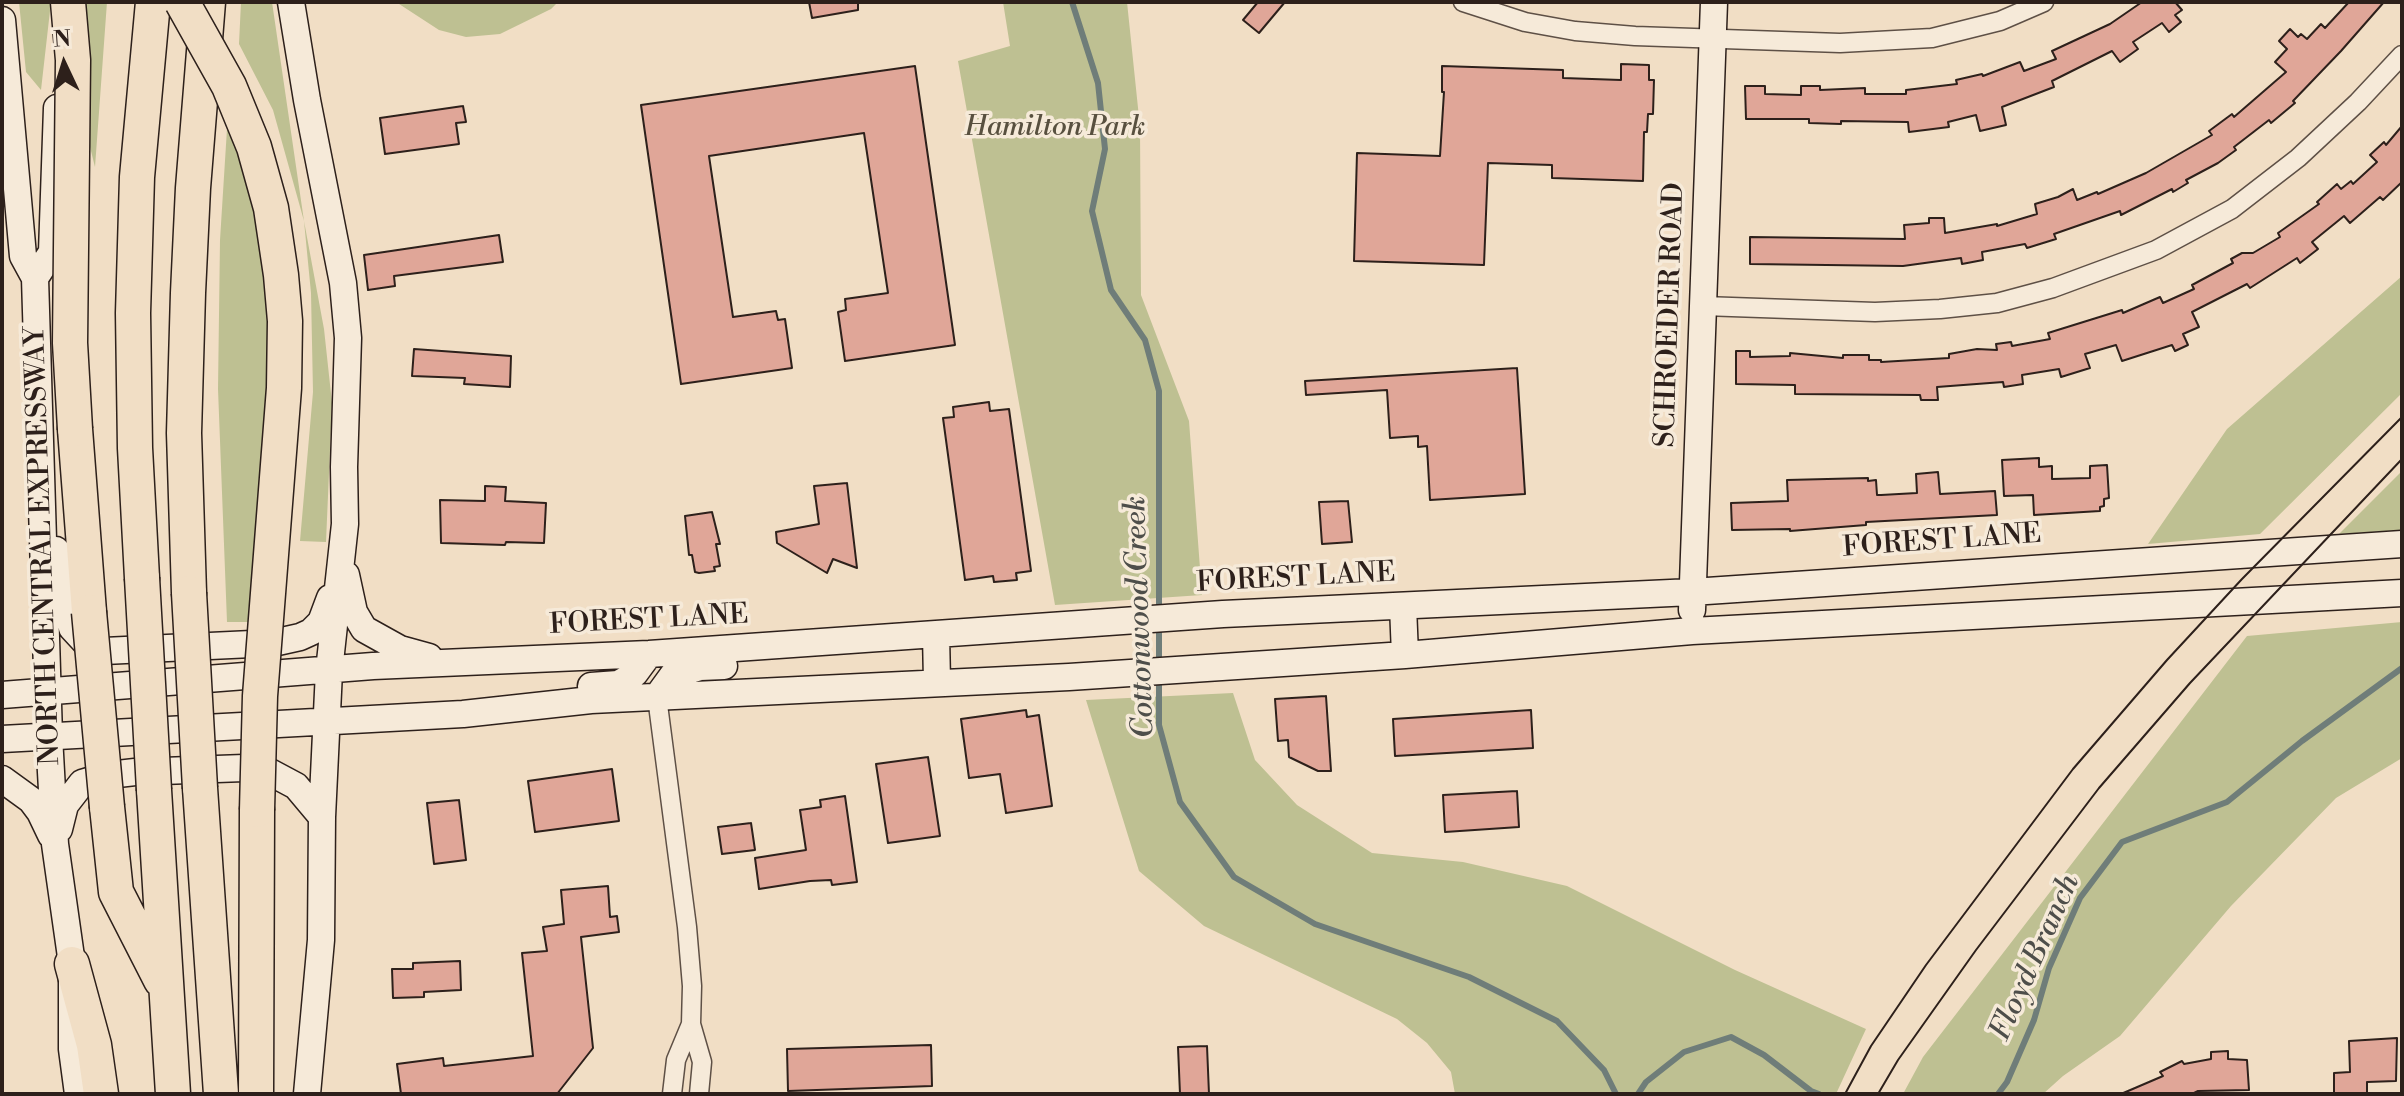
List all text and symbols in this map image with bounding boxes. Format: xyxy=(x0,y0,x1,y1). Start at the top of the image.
north arrow xyxy=(24,24,104,104)
text: N xyxy=(53,25,72,54)
park label: Hamilton Park xyxy=(965,111,1145,145)
street label: SCHROEDER ROAD xyxy=(1650,182,1692,448)
street label: NORTH CENTRAL EXPRESSWAY xyxy=(20,326,68,766)
water label: Cottonwood Creek xyxy=(1119,495,1163,739)
street label: FOREST LANE xyxy=(1841,518,2043,566)
street label: FOREST LANE xyxy=(1196,557,1396,601)
street label: FOREST LANE xyxy=(549,599,749,643)
water label: Floyd Branch xyxy=(1983,869,2089,1047)

